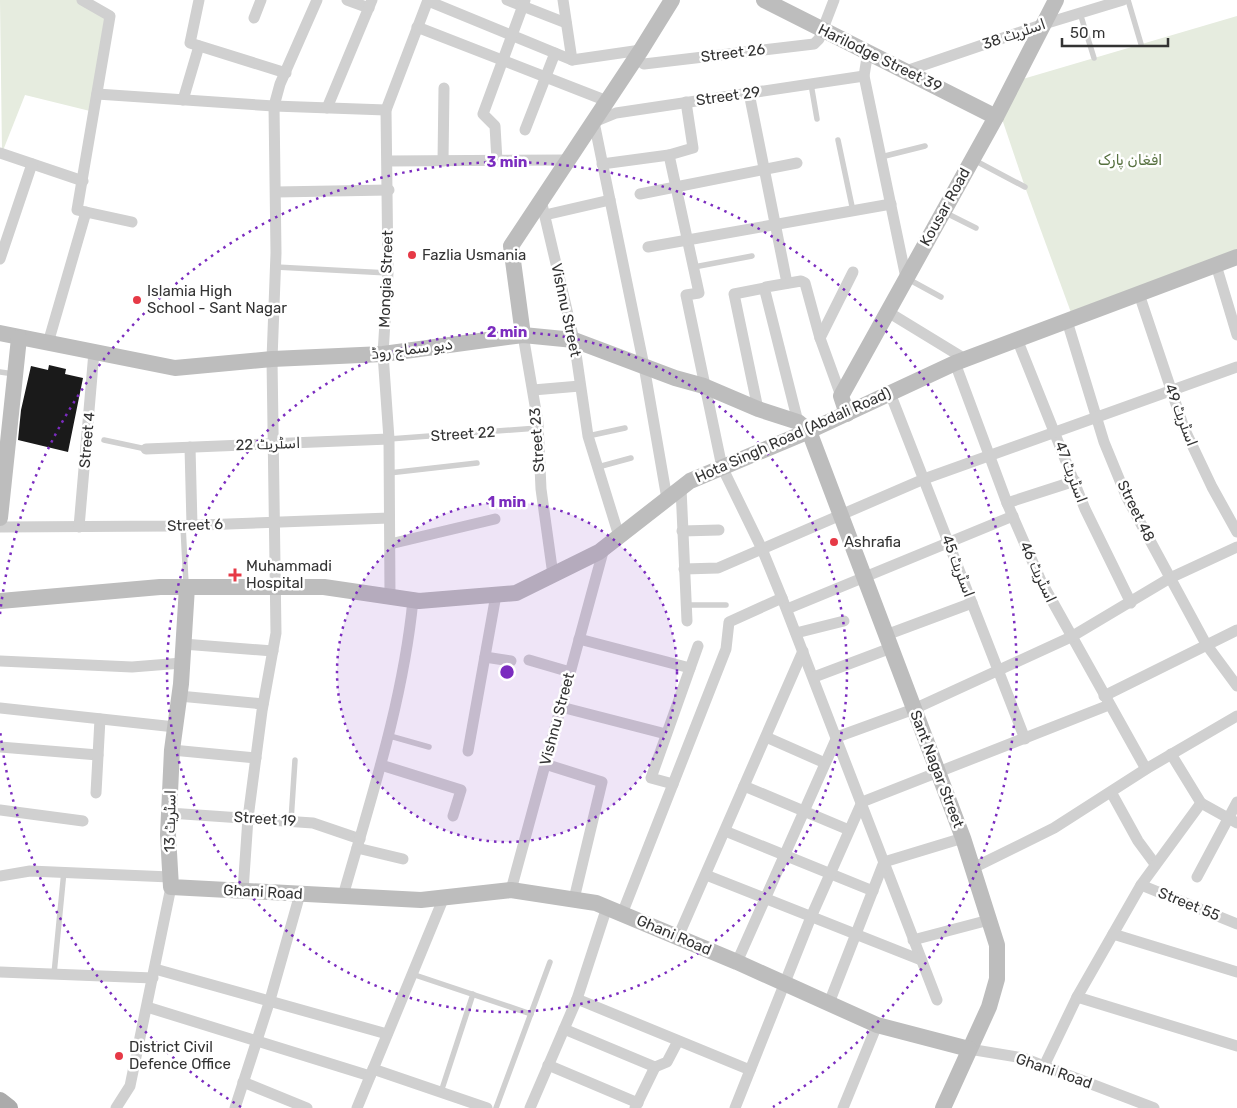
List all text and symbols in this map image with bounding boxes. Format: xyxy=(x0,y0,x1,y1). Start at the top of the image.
street label: اسٹریٹ 38 xyxy=(980,15,1048,53)
scale bar xyxy=(1062,15,1168,47)
street label: Harilodge Street 39 xyxy=(815,20,945,96)
text: 50 m xyxy=(1070,24,1105,42)
street label: Street 26 xyxy=(700,40,766,66)
street label: Street 29 xyxy=(695,83,761,109)
park label: افغان پارک xyxy=(1098,151,1162,170)
text: 3 min xyxy=(487,153,527,171)
street label: Kousar Road xyxy=(916,165,974,249)
street label: Mongia Street xyxy=(375,230,397,328)
place label: Fazlia Usmania xyxy=(422,246,526,264)
marker: Fazlia Usmania xyxy=(406,249,418,261)
street label: Vishnu Street xyxy=(547,261,585,359)
place label: Islamia High School - Sant Nagar xyxy=(147,282,287,317)
marker: Islamia High School - Sant Nagar xyxy=(131,294,143,306)
text: 2 min xyxy=(487,323,527,341)
street label: دیو سماج روڈ xyxy=(370,335,454,365)
street label: اسٹریٹ 49 xyxy=(1161,381,1201,449)
street label: Hota Singh Road (Abdali Road) xyxy=(692,384,894,486)
street label: Street 23 xyxy=(526,407,548,473)
street label: Street 4 xyxy=(76,411,98,469)
street label: Street 22 xyxy=(430,423,496,445)
street label: اسٹریٹ 22 xyxy=(235,434,301,454)
street label: اسٹریٹ 47 xyxy=(1051,439,1091,505)
street label: Street 48 xyxy=(1113,477,1159,545)
text: 1 min xyxy=(488,493,526,511)
street label: Street 6 xyxy=(167,515,223,535)
street label: اسٹریٹ 45 xyxy=(938,532,978,600)
place label: Ashrafia xyxy=(844,533,901,551)
marker: Ashrafia xyxy=(828,536,840,548)
street label: اسٹریٹ 46 xyxy=(1016,539,1060,605)
place label: Muhammadi Hospital xyxy=(246,557,332,592)
marker: Muhammadi Hospital xyxy=(228,568,242,582)
centre of rings xyxy=(498,663,516,681)
street label: Vishnu Street xyxy=(536,670,578,767)
street label: Sant Nagar Street xyxy=(906,708,968,830)
street label: اسٹریٹ 13 xyxy=(160,790,180,852)
street label: Street 19 xyxy=(233,808,297,830)
street label: Ghani Road xyxy=(223,881,303,903)
street label: Street 55 xyxy=(1156,884,1223,925)
street label: Ghani Road xyxy=(634,911,714,959)
place label: District Civil Defence Office xyxy=(129,1038,231,1073)
marker: District Civil Defence Office xyxy=(113,1050,125,1062)
street label: Ghani Road xyxy=(1013,1050,1095,1092)

